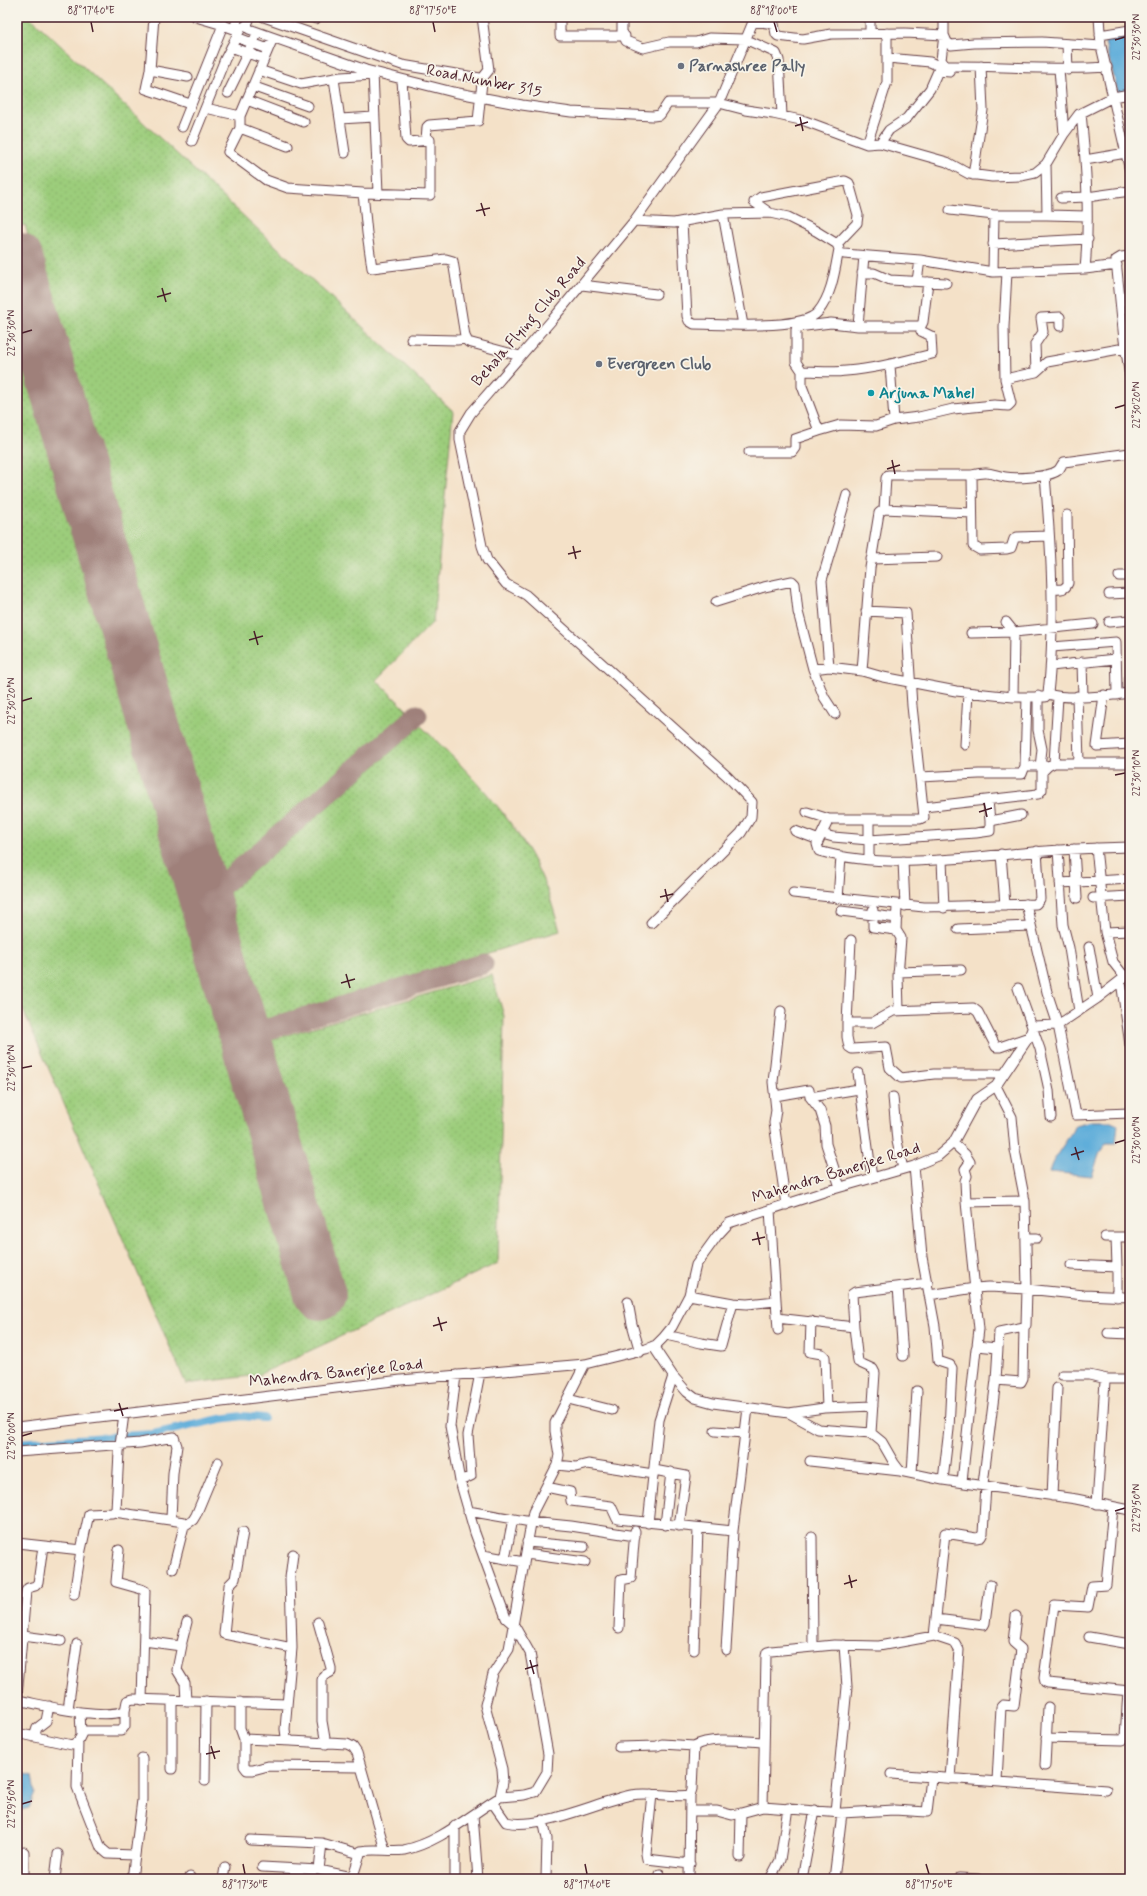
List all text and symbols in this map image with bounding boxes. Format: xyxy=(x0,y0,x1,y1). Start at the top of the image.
text: 88°17'40"E xyxy=(67,4,115,18)
text: 88°17'50"E xyxy=(409,4,457,18)
text: 88°18'00"E xyxy=(750,4,798,18)
text: 22°30'30"N xyxy=(1130,13,1144,60)
place label: Parnashree Pally xyxy=(689,56,806,77)
street label: Road Number 315 xyxy=(425,60,544,102)
marker: Parnashree Pally xyxy=(676,61,686,71)
street label: Behala Flying Club Road xyxy=(467,253,592,392)
text: 22°30'30"N xyxy=(5,309,19,356)
place label: Evergreen Club xyxy=(607,354,712,377)
marker: Evergreen Club xyxy=(594,359,604,369)
text: 22°30'20"N xyxy=(1130,381,1144,428)
place label: Arjuna Mahel xyxy=(879,383,974,404)
marker: Arjuna Mahel xyxy=(866,388,876,398)
text: 22°30'20"N xyxy=(5,677,19,724)
text: 22°30'10"N xyxy=(1130,749,1144,796)
text: 22°30'10"N xyxy=(5,1044,19,1091)
text: 22°30'00"N xyxy=(1130,1116,1144,1164)
street label: Mahendra Banerjee Road xyxy=(749,1137,923,1209)
street label: Mahendra Banerjee Road xyxy=(248,1353,424,1393)
text: 22°30'00"N xyxy=(5,1412,19,1460)
text: 22°29'50"N xyxy=(1130,1483,1144,1532)
text: 22°29'50"N xyxy=(5,1779,19,1828)
text: 88°17'30"E xyxy=(222,1878,268,1892)
text: 88°17'40"E xyxy=(563,1878,611,1892)
text: 88°17'50"E xyxy=(905,1878,953,1892)

